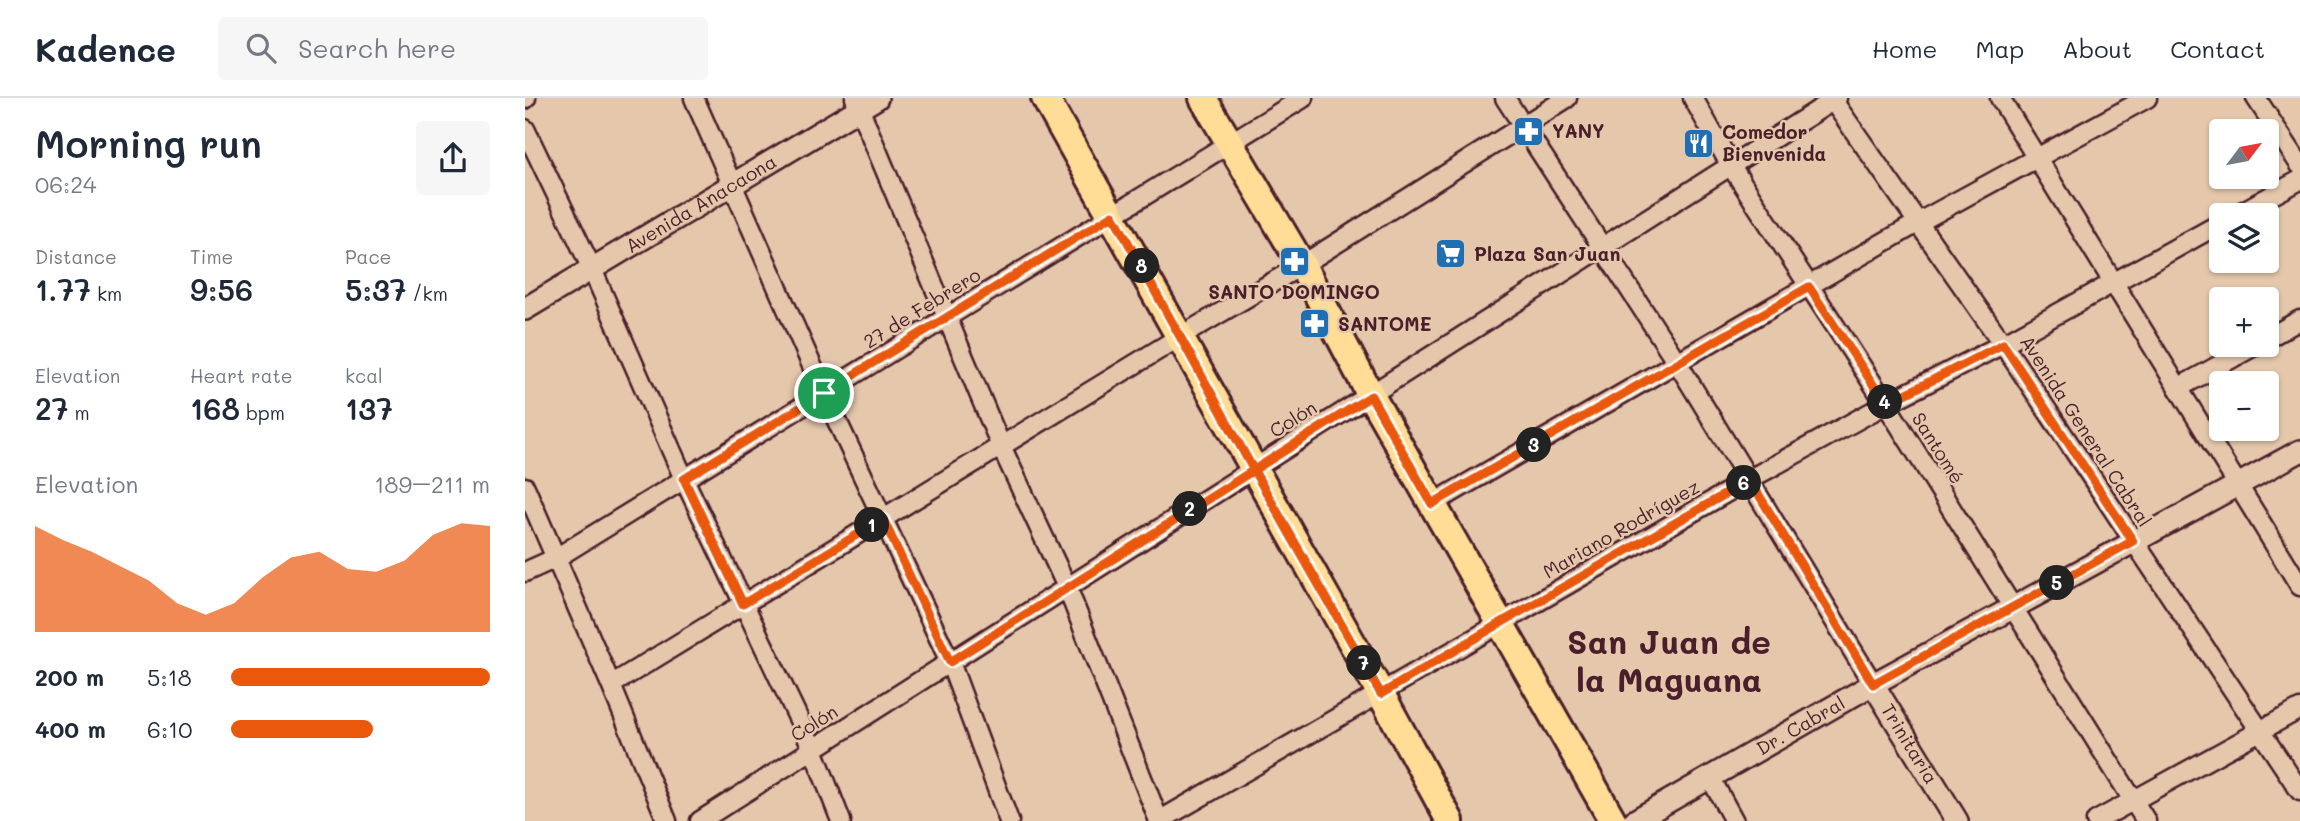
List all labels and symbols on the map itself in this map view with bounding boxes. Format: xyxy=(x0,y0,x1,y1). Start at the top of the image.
pharmacy icon: YANY xyxy=(1512,114,1546,148)
place label: YANY xyxy=(1552,118,1605,143)
place label: Comedor Bienvenida xyxy=(1722,119,1826,166)
north arrow xyxy=(2209,119,2279,189)
restaurant icon: Comedor Bienvenida xyxy=(1682,126,1716,160)
street label: Avenida Anacaona xyxy=(621,148,781,258)
supermarket icon: Plaza San Juan xyxy=(1434,237,1468,271)
place label: Plaza San Juan xyxy=(1474,241,1620,266)
pharmacy icon: SANTO DOMINGO xyxy=(1277,244,1311,278)
pin: 8 xyxy=(1125,248,1159,284)
street label: 27 de Febrero xyxy=(858,262,985,354)
place label: SANTO DOMINGO xyxy=(1208,279,1380,304)
pharmacy icon: SANTOME xyxy=(1298,307,1332,341)
place label: SANTOME xyxy=(1338,311,1432,336)
street label: Avenida General Cabral xyxy=(2015,330,2158,531)
pin xyxy=(794,363,854,423)
pin: 4 xyxy=(1867,384,1903,420)
street label: Colón xyxy=(1264,394,1321,443)
street label: Santomé xyxy=(1907,407,1970,488)
pin: 3 xyxy=(1517,428,1551,462)
pin: 6 xyxy=(1727,466,1761,500)
street label: Mariano Rodríguez xyxy=(1538,474,1704,584)
pin: 2 xyxy=(1173,492,1207,526)
pin: 1 xyxy=(855,508,889,542)
pin: 5 xyxy=(2039,566,2075,601)
district label: San Juan de la Maguana xyxy=(1567,619,1771,700)
pin: 7 xyxy=(1347,646,1381,680)
street label: Dr. Cabral xyxy=(1752,690,1849,760)
street label: Colón xyxy=(785,698,842,747)
street label: Trinitaria xyxy=(1876,699,1944,788)

